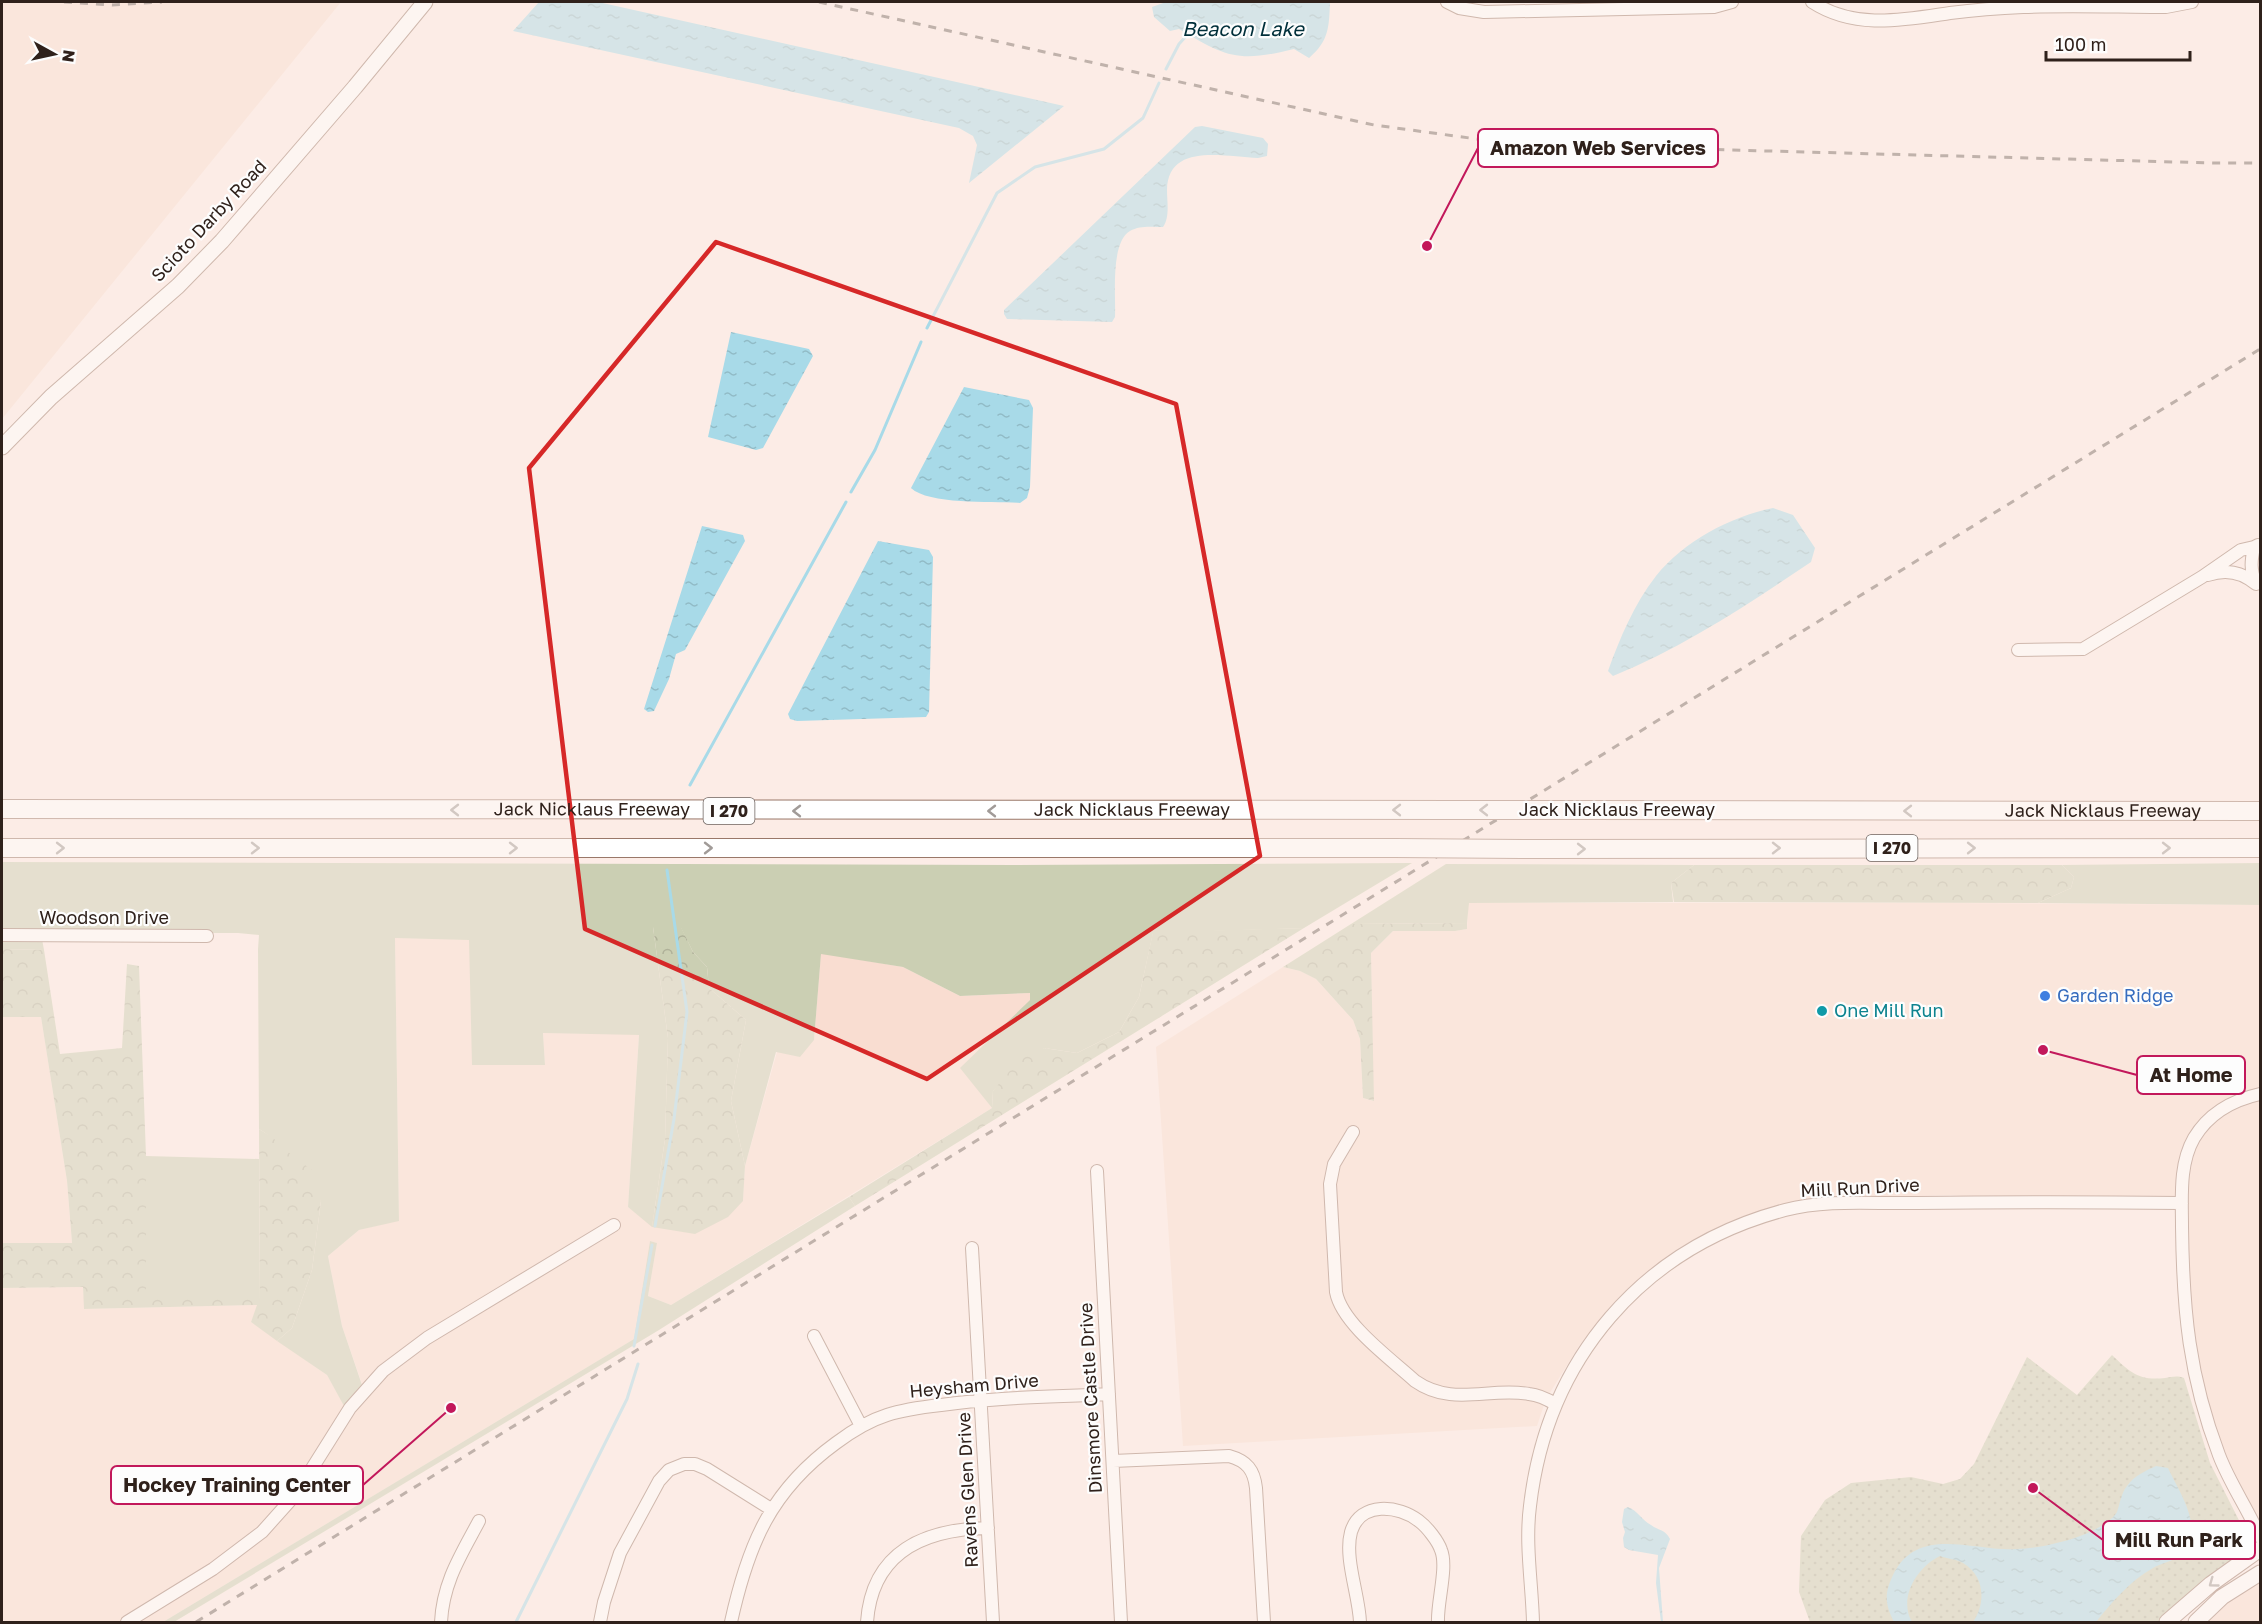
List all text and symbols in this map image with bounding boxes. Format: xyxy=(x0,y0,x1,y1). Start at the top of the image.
water label: Beacon Lake xyxy=(1182,16,1305,40)
north arrow xyxy=(24,24,84,84)
scale bar xyxy=(2046,24,2190,62)
text: 100 m xyxy=(2055,33,2106,55)
text: N xyxy=(58,49,80,64)
callout: Amazon Web Services xyxy=(1478,129,1718,167)
text: Amazon Web Services xyxy=(1490,135,1706,159)
street label: Scioto Darby Road xyxy=(146,155,270,286)
street label: Jack Nicklaus Freeway xyxy=(494,797,690,819)
road number: I 270 xyxy=(704,798,754,824)
street label: Jack Nicklaus Freeway xyxy=(1034,798,1230,820)
street label: Jack Nicklaus Freeway xyxy=(1519,798,1715,820)
street label: Jack Nicklaus Freeway xyxy=(2005,799,2201,821)
one-way arrow xyxy=(451,804,460,816)
one-way arrow xyxy=(1393,804,1402,816)
one-way arrow xyxy=(1480,804,1489,816)
one-way arrow xyxy=(793,805,802,817)
one-way arrow xyxy=(988,805,997,817)
one-way arrow xyxy=(1904,805,1913,817)
road number: I 270 xyxy=(1866,835,1918,861)
one-way arrow xyxy=(55,842,64,854)
one-way arrow xyxy=(250,842,259,854)
one-way arrow xyxy=(508,842,517,854)
one-way arrow xyxy=(703,842,712,854)
one-way arrow xyxy=(1772,842,1781,854)
one-way arrow xyxy=(1967,842,1976,854)
one-way arrow xyxy=(2162,842,2171,854)
one-way arrow xyxy=(1577,843,1586,855)
street label: Woodson Drive xyxy=(39,906,169,928)
place label: Garden Ridge xyxy=(2057,984,2173,1006)
marker: Garden Ridge xyxy=(2038,989,2052,1003)
place label: One Mill Run xyxy=(1834,999,1944,1021)
marker: One Mill Run xyxy=(1815,1004,1829,1018)
callout: At Home xyxy=(2137,1056,2245,1094)
text: At Home xyxy=(2149,1062,2233,1086)
street label: Mill Run Drive xyxy=(1800,1173,1920,1201)
street label: Dinsmore Castle Drive xyxy=(1074,1302,1106,1494)
street label: Heysham Drive xyxy=(908,1368,1039,1402)
street label: Ravens Glen Drive xyxy=(952,1412,982,1569)
callout: Hockey Training Center xyxy=(111,1466,363,1504)
text: Hockey Training Center xyxy=(123,1472,351,1496)
callout: Mill Run Park xyxy=(2103,1521,2255,1559)
text: Mill Run Park xyxy=(2115,1527,2244,1551)
one-way arrow xyxy=(2208,1576,2219,1587)

